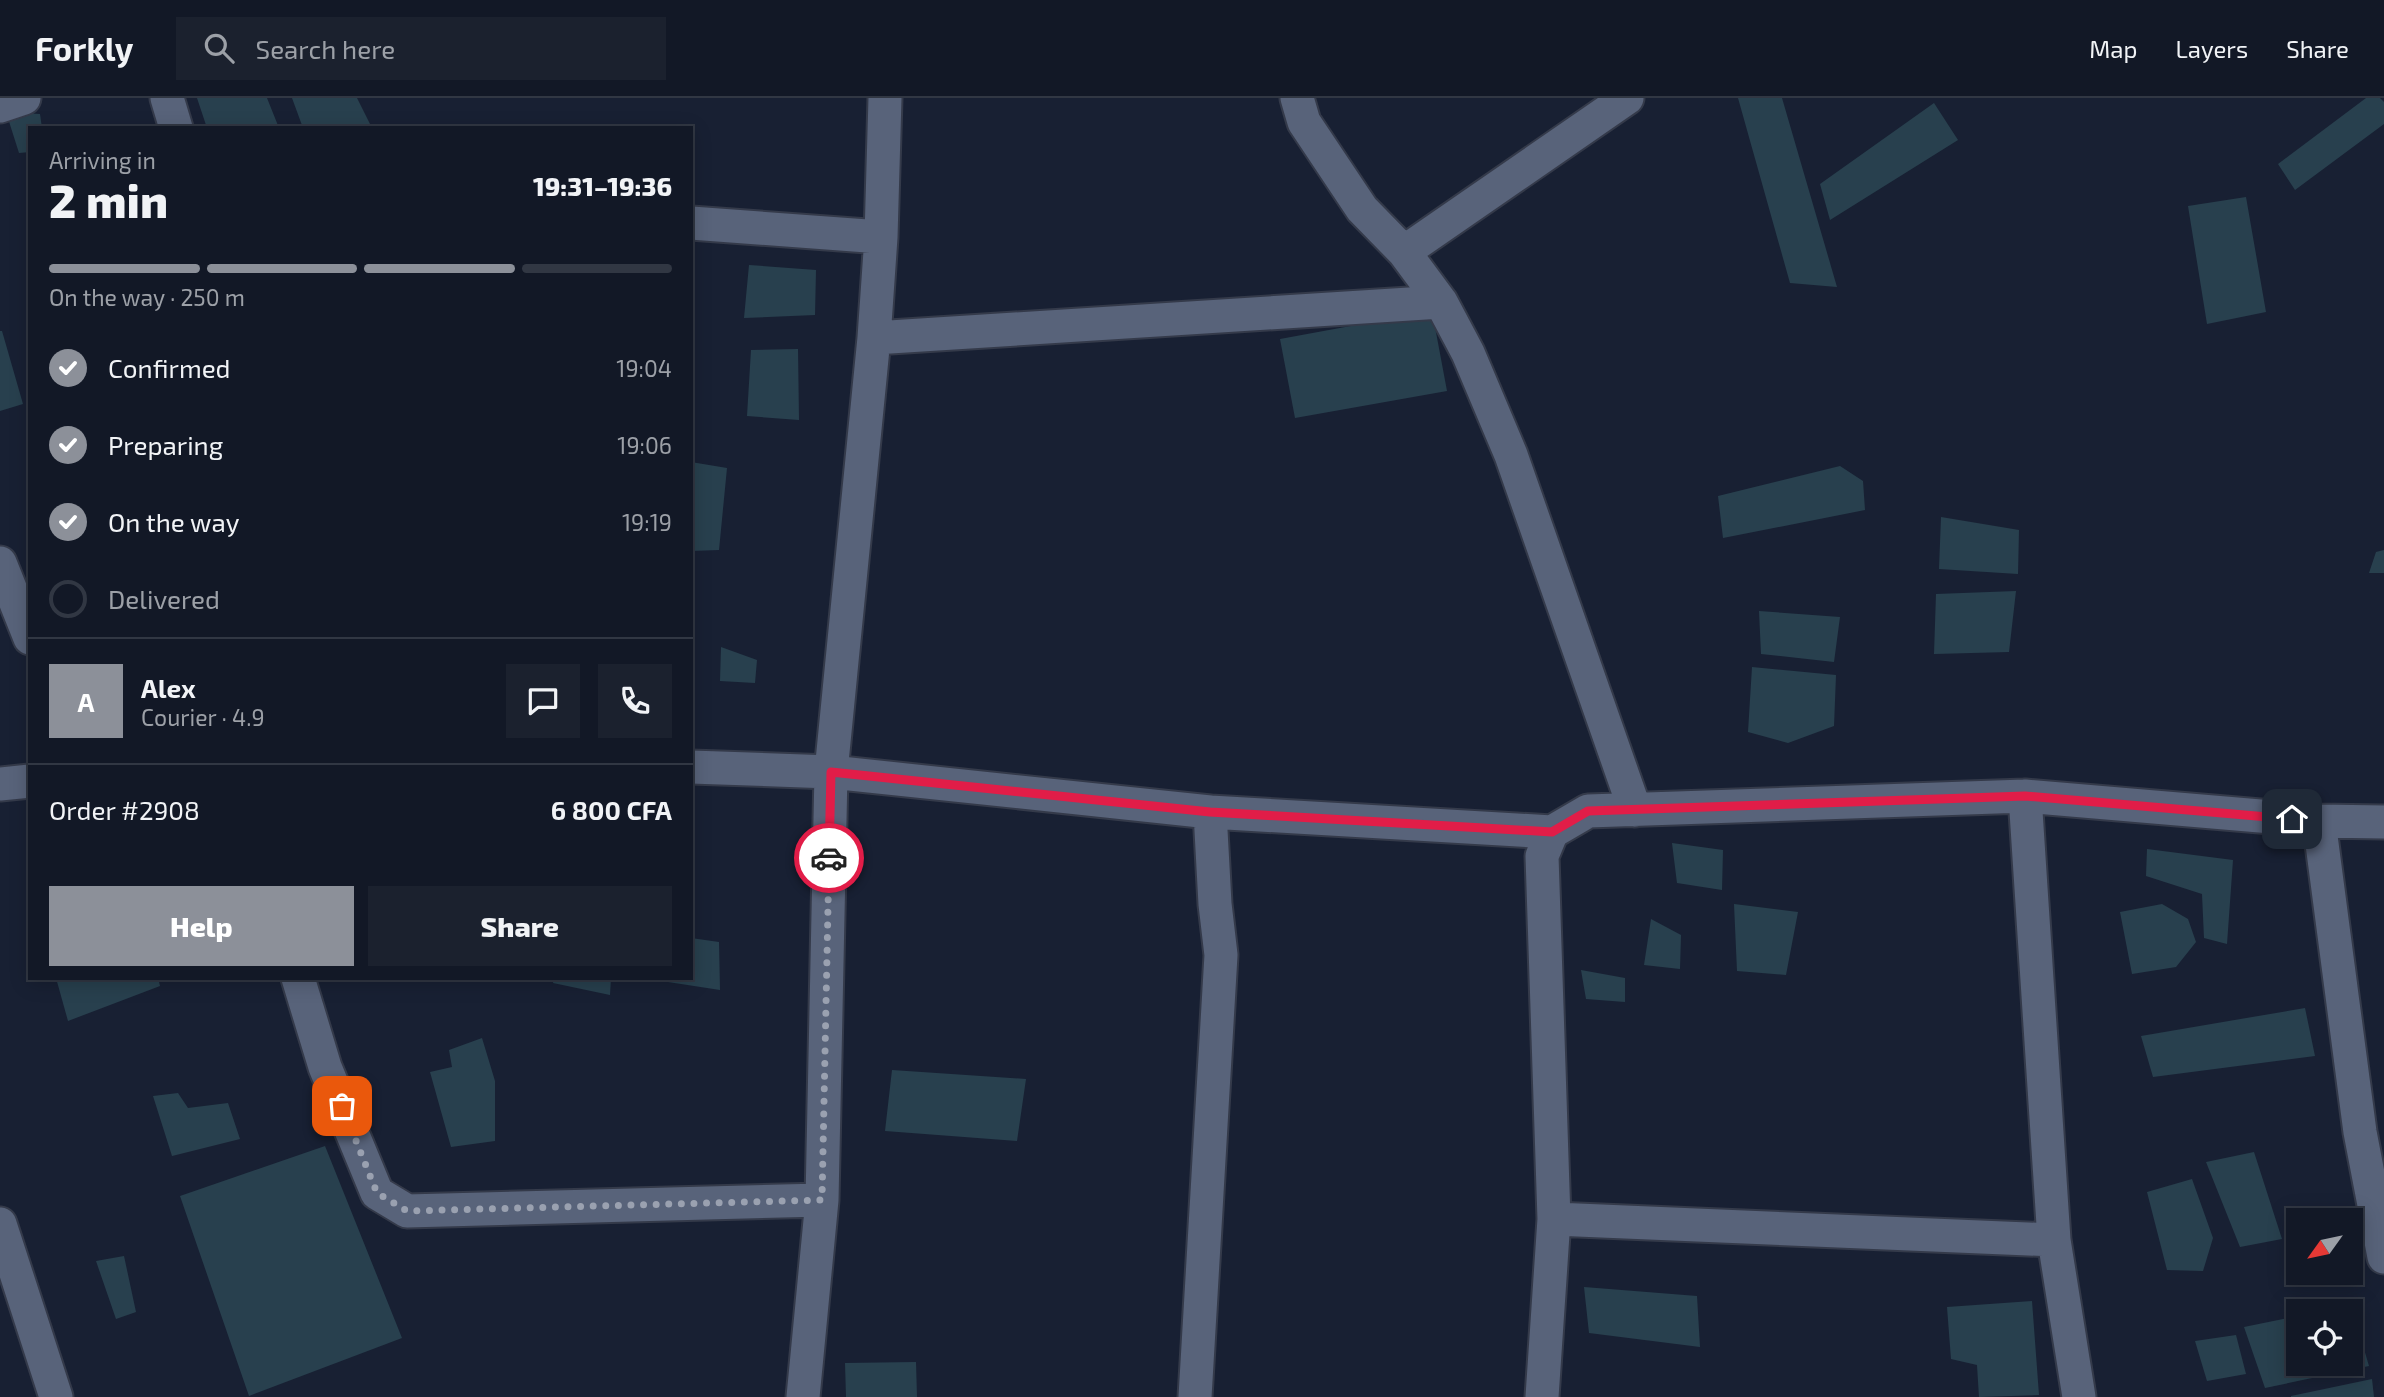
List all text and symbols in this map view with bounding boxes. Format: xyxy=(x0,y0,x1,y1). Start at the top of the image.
search box xyxy=(176,17,666,80)
text: Forkly xyxy=(35,28,134,68)
icon: search xyxy=(200,29,238,67)
text: Search here xyxy=(256,33,395,64)
text: Map xyxy=(2089,34,2137,63)
text: Layers xyxy=(2175,34,2248,63)
text: Share xyxy=(2286,34,2349,63)
text: Arriving in xyxy=(49,146,156,174)
text: 19:31–19:36 xyxy=(533,170,672,201)
text: 2 min xyxy=(49,172,168,227)
text: On the way · 250 m xyxy=(49,283,245,311)
icon: check xyxy=(49,349,87,387)
text: Confirmed xyxy=(108,352,231,383)
text: 19:04 xyxy=(616,354,672,382)
icon: check xyxy=(49,426,87,464)
text: Preparing xyxy=(108,429,223,460)
text: 19:06 xyxy=(617,431,672,459)
icon: check xyxy=(49,503,87,541)
text: On the way xyxy=(108,506,239,537)
text: 19:19 xyxy=(622,508,672,536)
text: Delivered xyxy=(108,583,220,614)
button: chat xyxy=(506,664,580,738)
button: phone xyxy=(598,664,672,738)
text: Alex xyxy=(141,672,196,703)
text: A xyxy=(78,686,94,717)
text: Courier · 4.9 xyxy=(141,703,265,731)
pin xyxy=(2262,789,2322,849)
text: Order #2908 xyxy=(49,794,200,825)
text: 6 800 CFA xyxy=(551,794,672,825)
icon: home xyxy=(2273,800,2311,838)
courier xyxy=(794,823,864,893)
icon: car xyxy=(810,839,848,877)
button: Help xyxy=(49,886,354,966)
button: Share xyxy=(368,886,672,966)
pin xyxy=(312,1076,372,1136)
icon: bag xyxy=(323,1087,361,1125)
north arrow xyxy=(2286,1208,2362,1284)
map controls xyxy=(2286,1208,2363,1376)
button: locate xyxy=(2286,1299,2363,1376)

